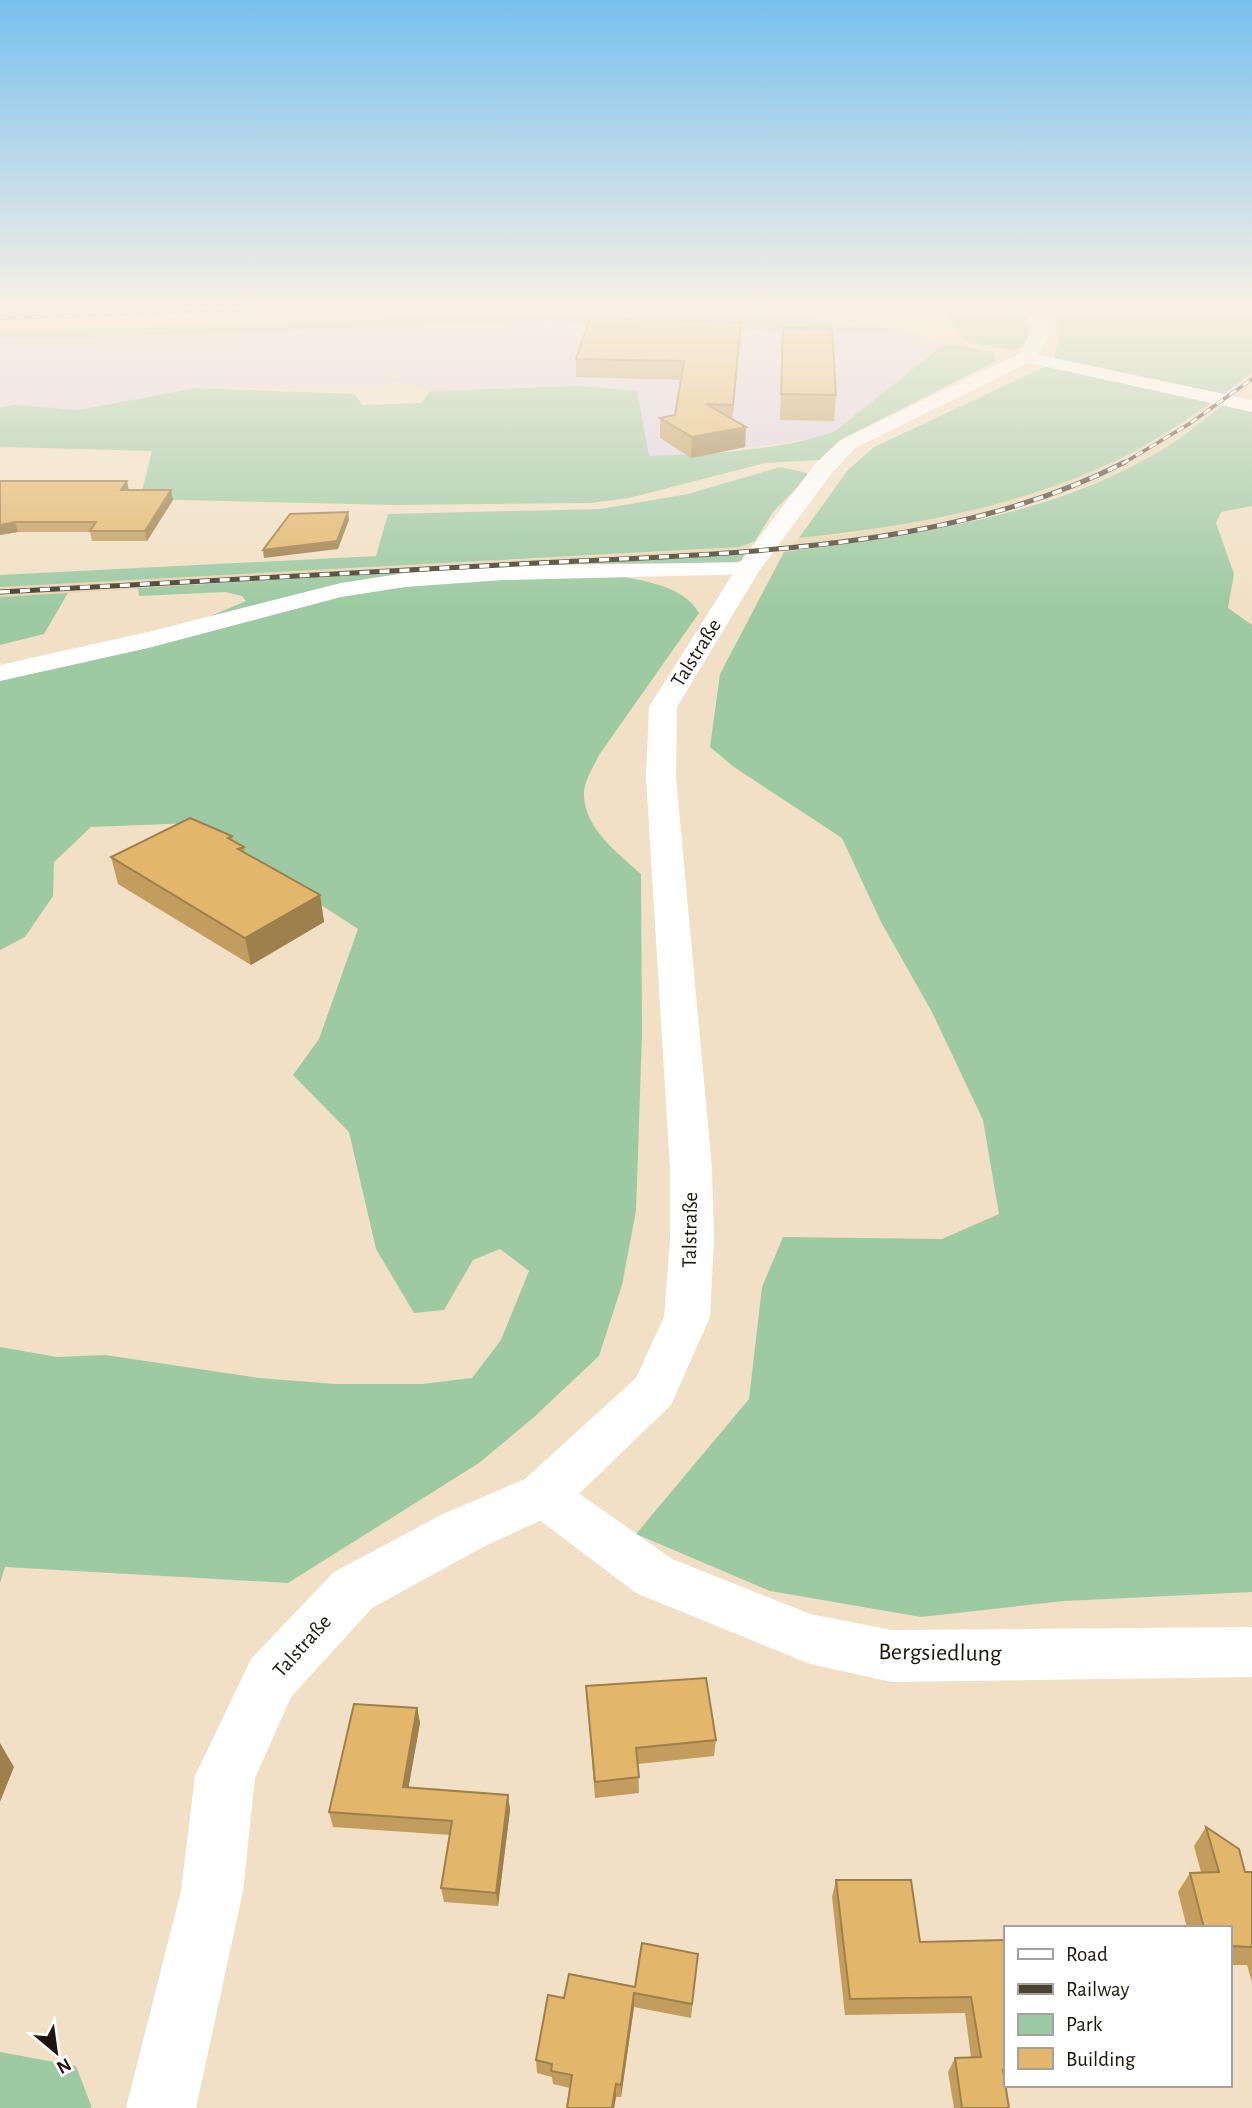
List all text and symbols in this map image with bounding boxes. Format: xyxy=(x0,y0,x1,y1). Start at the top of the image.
street label: Talstraße xyxy=(667,615,725,691)
street label: Talstraße xyxy=(679,1192,701,1268)
street label: Talstraße xyxy=(269,1611,335,1681)
street label: Bergsiedlung xyxy=(878,1640,1002,1666)
legend xyxy=(1004,1926,1231,2087)
text: Road xyxy=(1066,1944,1108,1965)
text: Railway xyxy=(1066,1979,1129,2000)
text: Park xyxy=(1066,2014,1103,2035)
north arrow xyxy=(21,2017,91,2087)
text: Building xyxy=(1066,2049,1136,2070)
text: N xyxy=(53,2054,74,2077)

